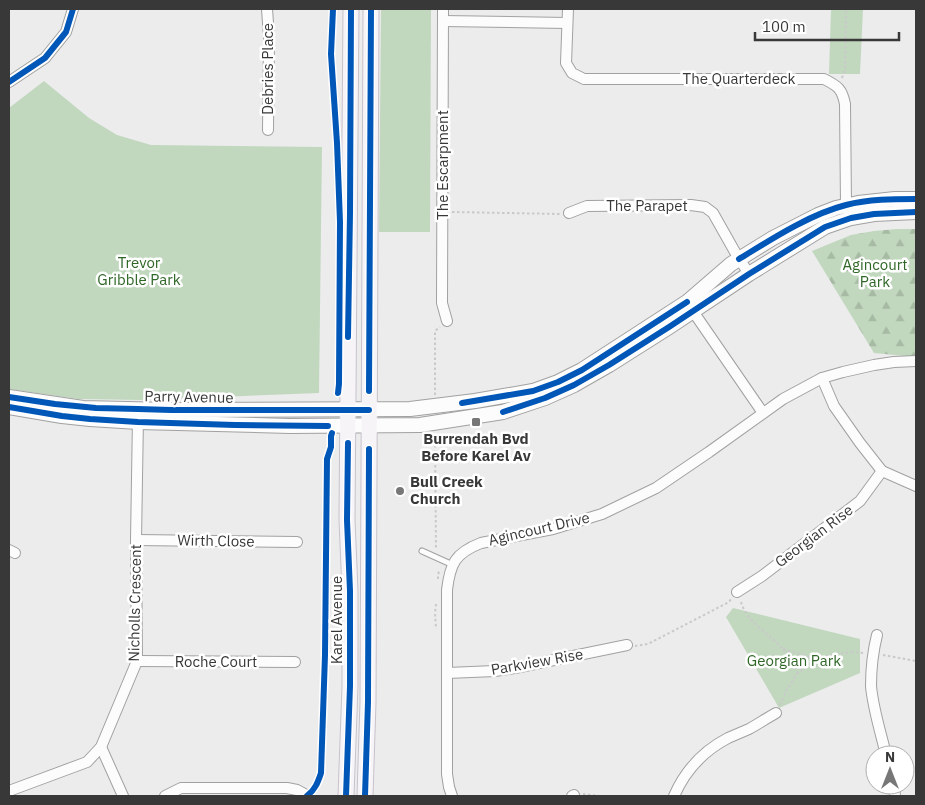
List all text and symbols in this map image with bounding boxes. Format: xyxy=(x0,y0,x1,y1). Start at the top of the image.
scale bar xyxy=(755,10,899,42)
text: 100 m xyxy=(762,17,806,36)
street label: Debries Place xyxy=(258,23,277,115)
street label: The Quarterdeck xyxy=(683,69,796,88)
street label: The Escarpment xyxy=(433,110,452,220)
street label: The Parapet xyxy=(606,196,688,215)
park label: Trevor Gribble Park xyxy=(97,253,181,289)
park label: Agincourt Park xyxy=(842,255,908,291)
street label: Parry Avenue xyxy=(144,386,234,407)
marker: Burrendah Bvd Before Karel Av xyxy=(470,416,482,428)
place label: Burrendah Bvd Before Karel Av xyxy=(421,429,531,465)
place label: Bull Creek Church xyxy=(410,472,483,508)
marker: Bull Creek Church xyxy=(394,485,406,497)
street label: Georgian Rise xyxy=(771,500,856,571)
street label: Agincourt Drive xyxy=(486,508,591,549)
street label: Wirth Close xyxy=(177,530,255,551)
street label: Nicholls Crescent xyxy=(124,544,145,662)
street label: Karel Avenue xyxy=(327,576,346,664)
street label: Parkview Rise xyxy=(489,644,585,679)
park label: Georgian Park xyxy=(747,651,841,670)
street label: Roche Court xyxy=(175,652,257,671)
north arrow xyxy=(865,745,915,795)
text: N xyxy=(885,748,895,766)

